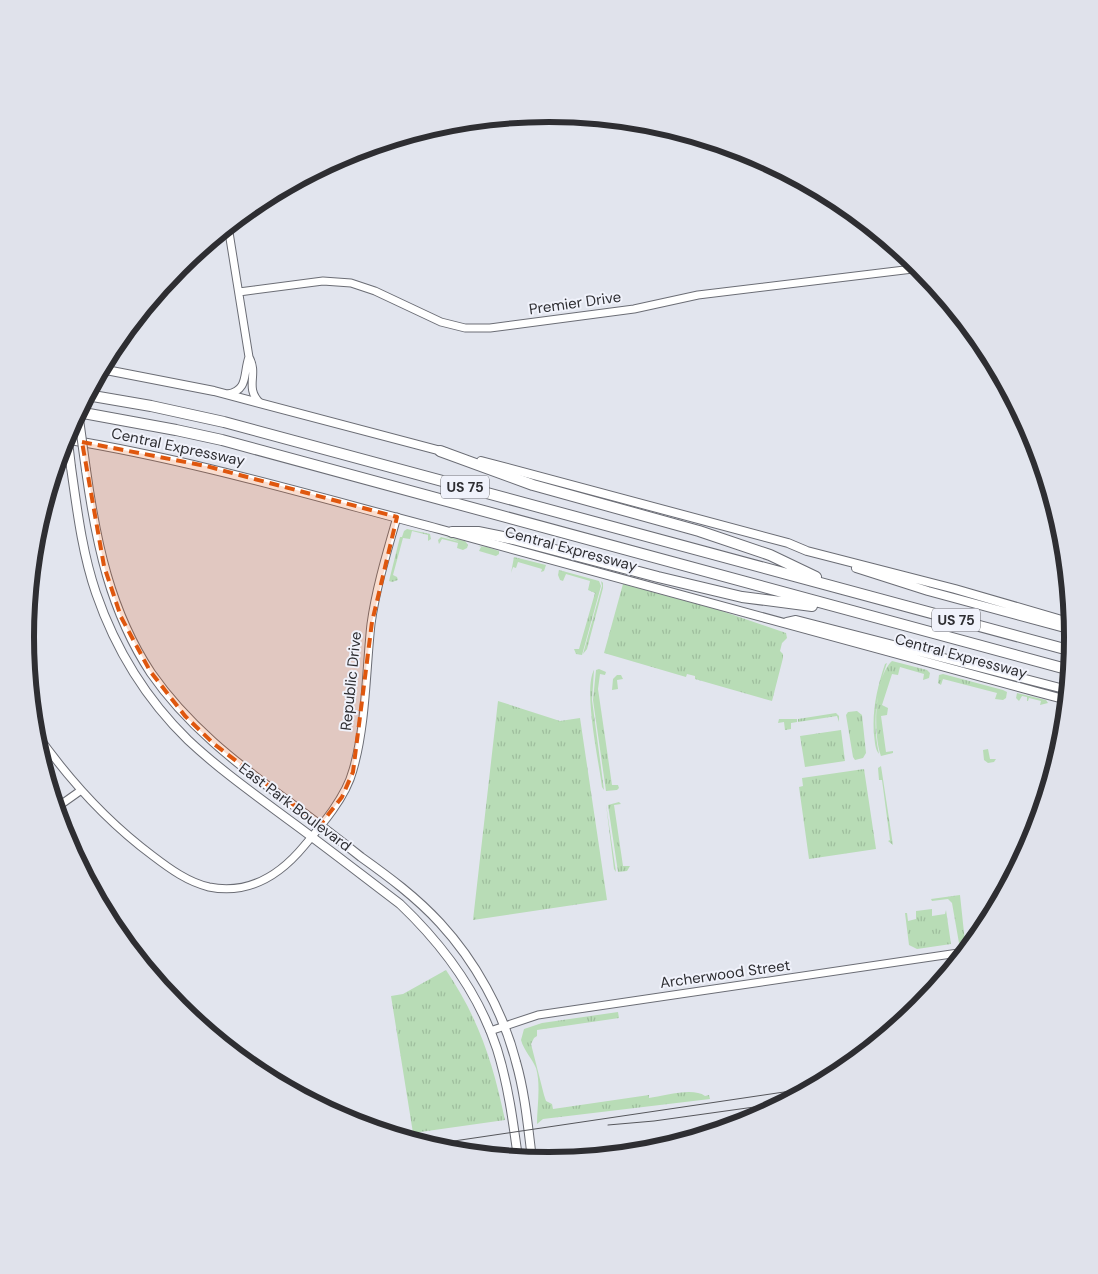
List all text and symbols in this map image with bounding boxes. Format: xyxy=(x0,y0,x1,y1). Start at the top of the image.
street label: Premier Drive xyxy=(528,287,622,319)
street label: Central Expressway xyxy=(109,423,247,471)
road number: US 75 xyxy=(441,476,489,498)
street label: Central Expressway xyxy=(503,522,640,576)
road number: US 75 xyxy=(932,608,980,632)
street label: Central Expressway xyxy=(893,629,1030,683)
street label: Republic Drive xyxy=(336,631,366,731)
street label: East Park Boulevard xyxy=(235,758,355,856)
street label: Archerwood Street xyxy=(659,955,792,993)

